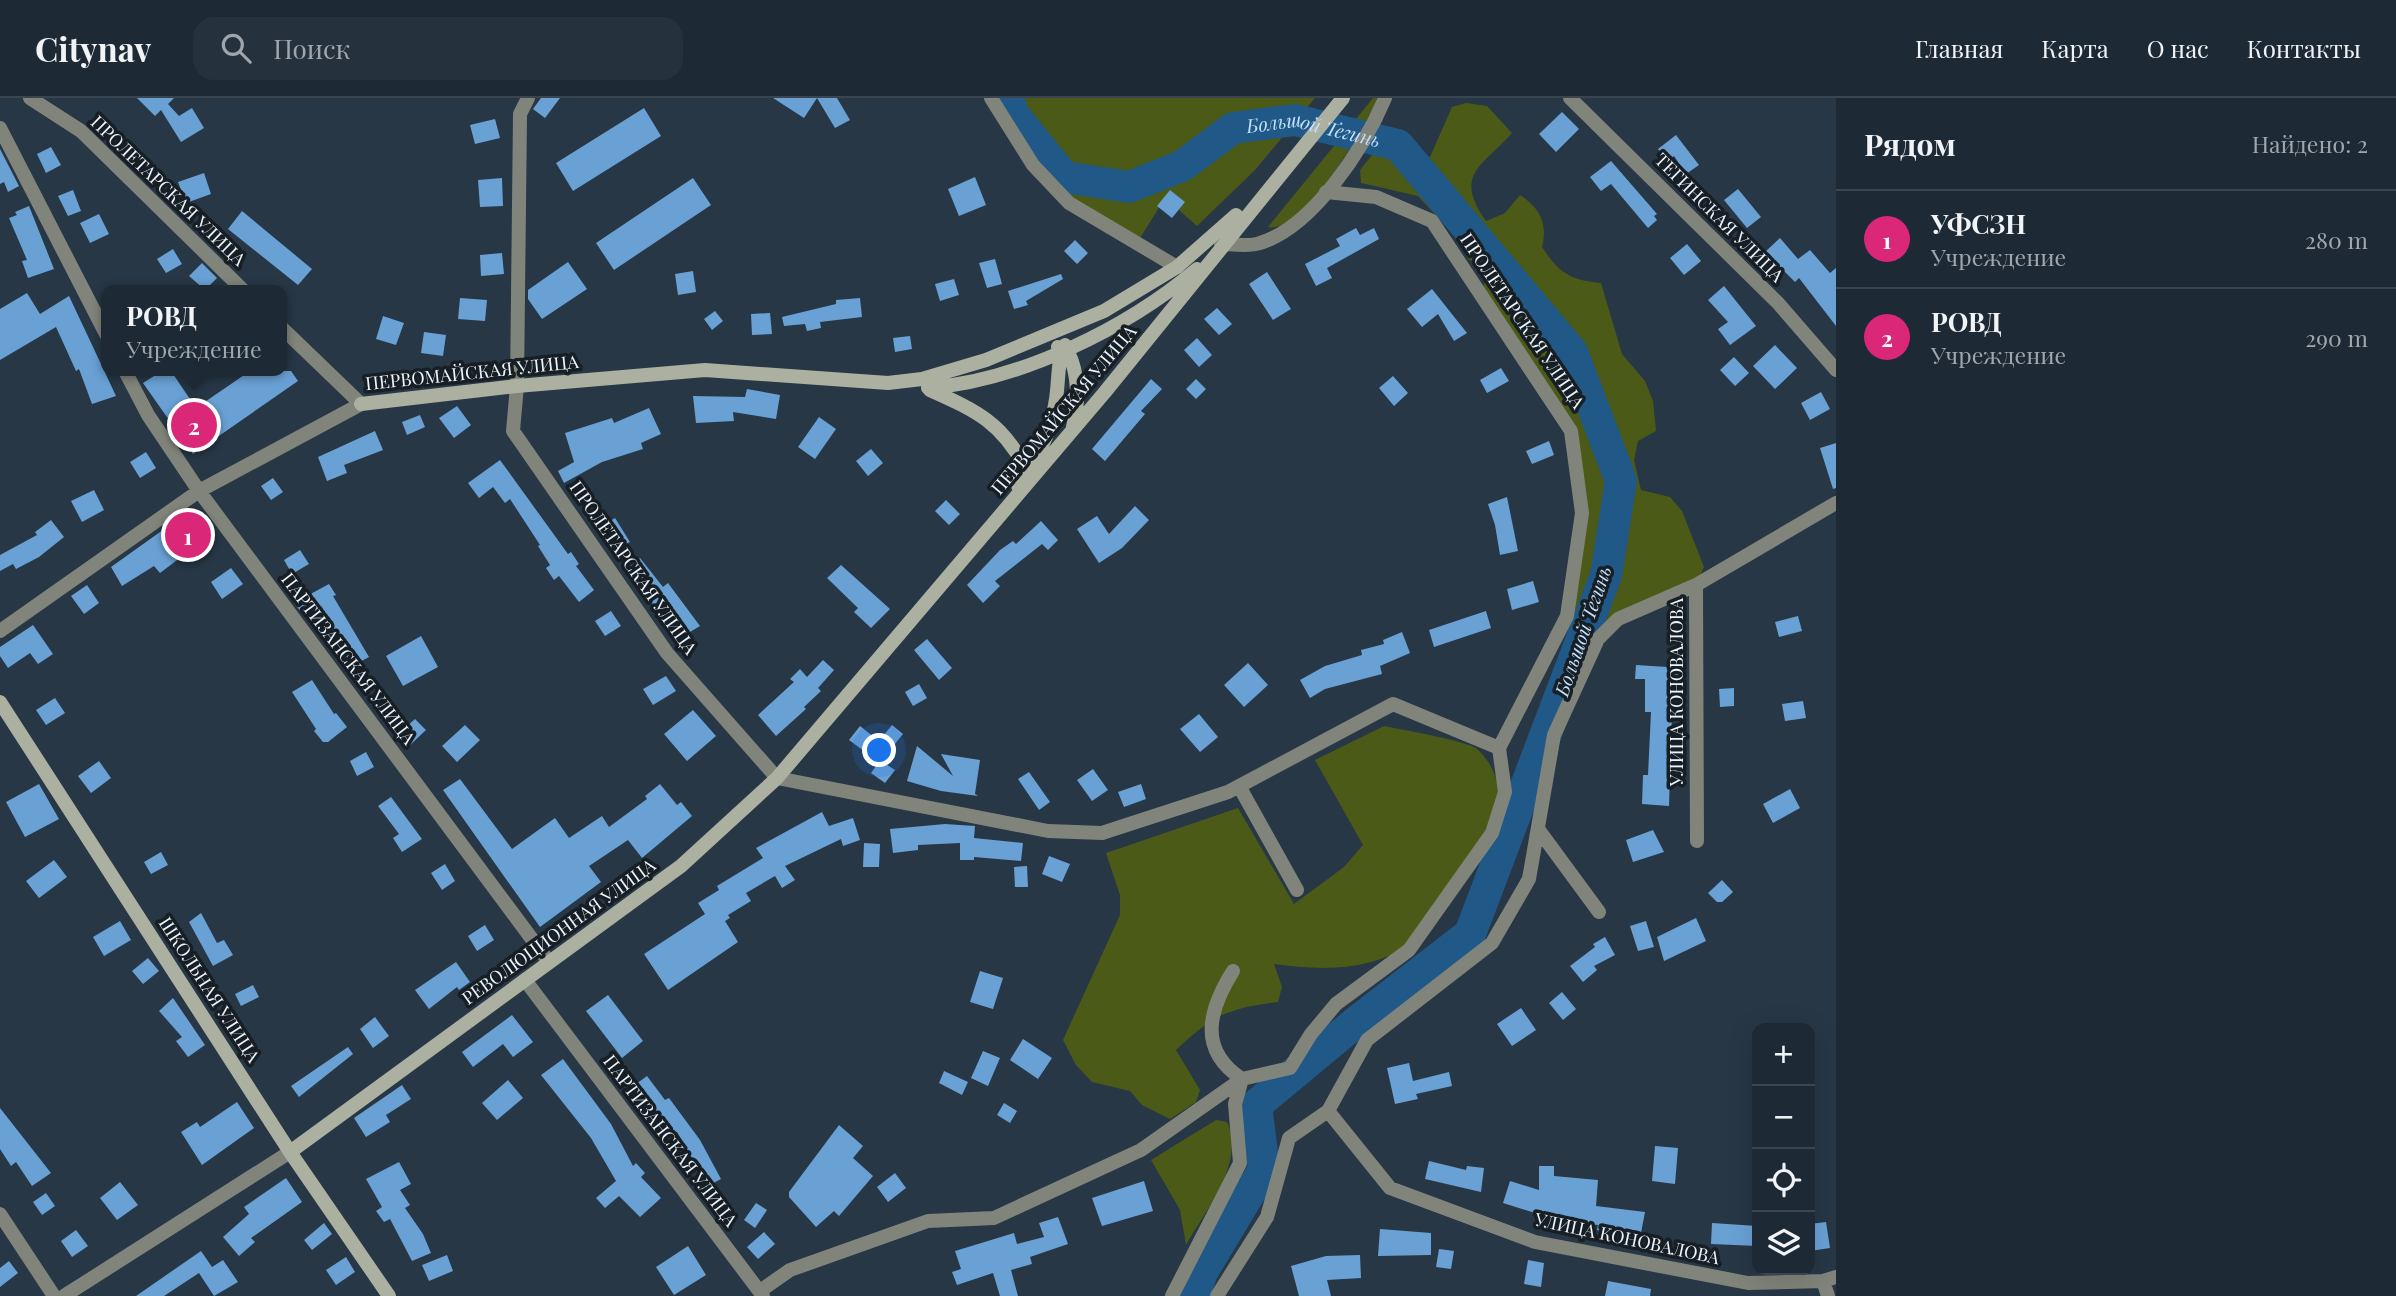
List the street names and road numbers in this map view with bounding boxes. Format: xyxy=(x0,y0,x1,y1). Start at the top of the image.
street label: ПРОЛЕТАРСКАЯ УЛИЦА xyxy=(86,110,252,271)
street label: ТЕГИНСКАЯ УЛИЦА xyxy=(1650,148,1790,287)
street label: ПРОЛЕТАРСКАЯ УЛИЦА xyxy=(1455,228,1591,413)
street label: ПЕРВОМАЙСКАЯ УЛИЦА xyxy=(985,319,1142,499)
street label: ПЕРВОМАЙСКАЯ УЛИЦА xyxy=(364,349,580,395)
street label: ПРОЛЕТАРСКАЯ УЛИЦА xyxy=(565,476,703,660)
street label: ПАРТИЗАНСКАЯ УЛИЦА xyxy=(276,568,422,750)
street label: УЛИЦА КОНОВАЛОВА xyxy=(1664,597,1688,787)
street label: РЕВОЛЮЦИОННАЯ УЛИЦА xyxy=(457,852,660,1010)
street label: ШКОЛЬНАЯ УЛИЦА xyxy=(154,912,266,1067)
street label: ПАРТИЗАНСКАЯ УЛИЦА xyxy=(598,1050,744,1232)
street label: УЛИЦА КОНОВАЛОВА xyxy=(1532,1207,1722,1269)

